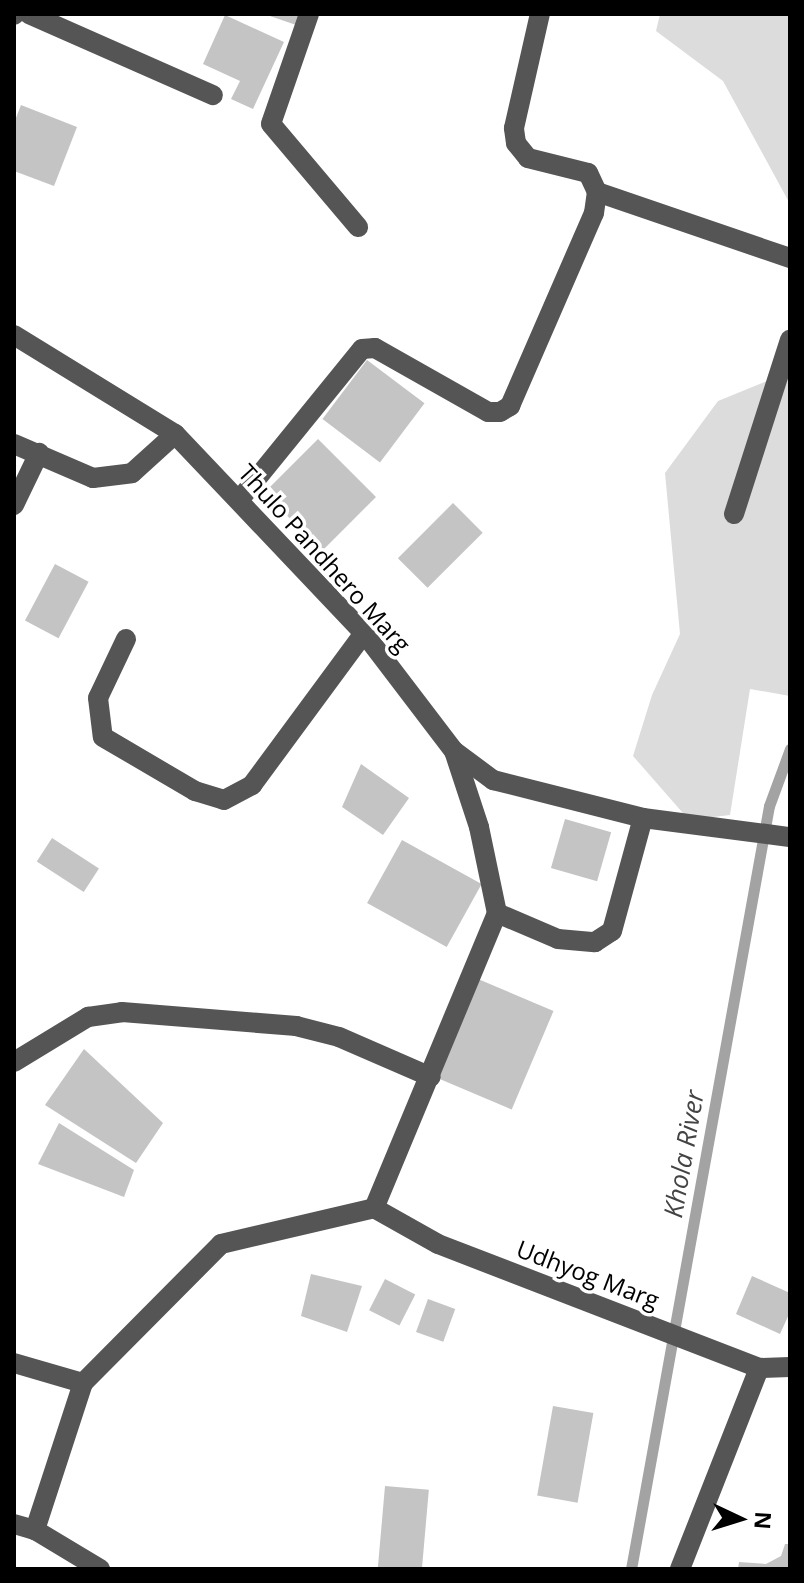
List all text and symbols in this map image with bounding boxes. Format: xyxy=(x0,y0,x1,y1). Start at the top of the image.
street label: Thulo Pandhero Marg xyxy=(233,458,417,658)
water label: Khola River xyxy=(657,1088,711,1220)
street label: Udhyog Marg xyxy=(513,1234,663,1314)
north arrow xyxy=(700,1479,780,1559)
text: N xyxy=(748,1511,780,1531)

